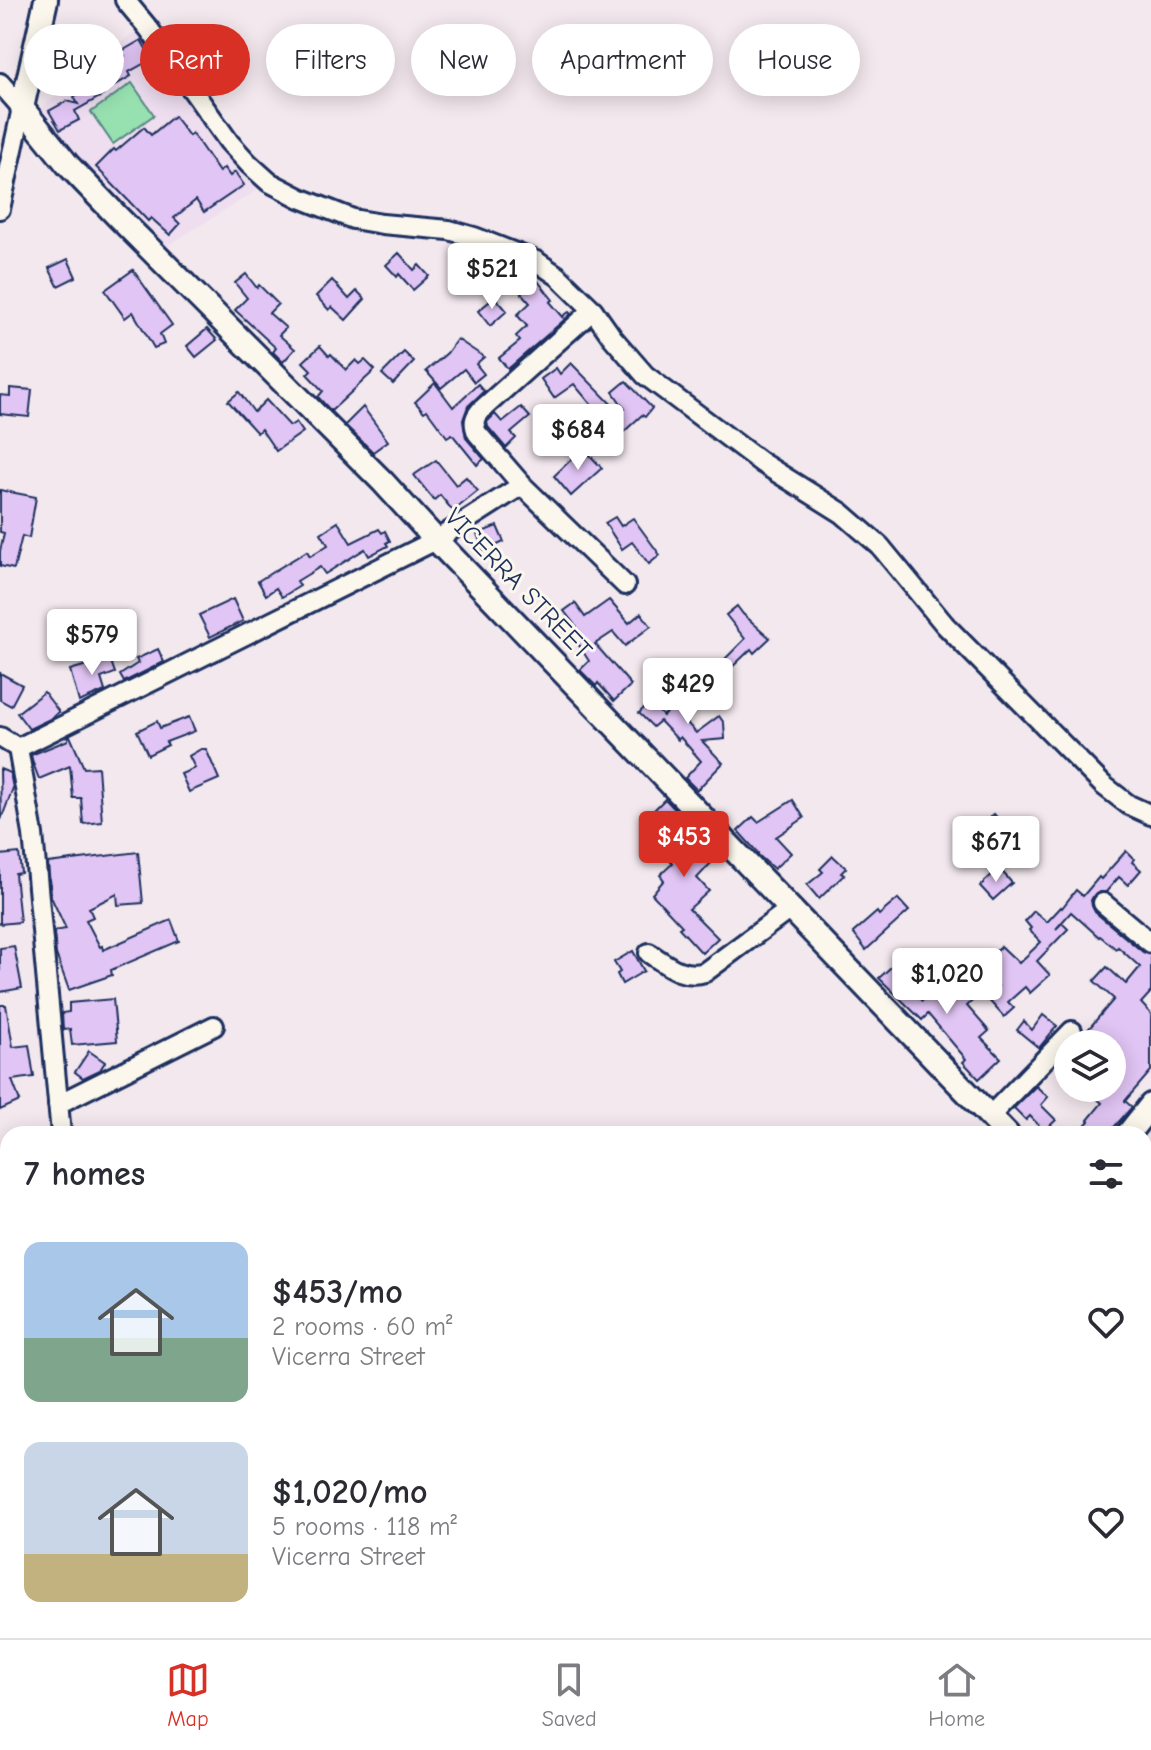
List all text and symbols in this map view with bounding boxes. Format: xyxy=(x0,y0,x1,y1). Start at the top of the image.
chip: Buy xyxy=(24,24,124,96)
chip: Rent xyxy=(140,24,250,96)
chip: Filters xyxy=(266,24,395,96)
chip: New xyxy=(411,24,516,96)
chip: Apartment xyxy=(532,24,713,96)
chip: House xyxy=(729,24,860,96)
pin: $521 xyxy=(445,243,539,311)
text: $521 xyxy=(466,254,518,284)
pin: $684 xyxy=(531,404,625,472)
text: $684 xyxy=(551,415,605,445)
street label: VICERRA STREET xyxy=(438,502,598,666)
pin: $579 xyxy=(45,609,139,677)
text: $579 xyxy=(65,620,119,650)
pin: $429 xyxy=(641,658,735,726)
text: $429 xyxy=(661,669,715,699)
pin: $453 xyxy=(637,811,731,879)
pin: $671 xyxy=(949,816,1043,884)
text: $453 xyxy=(657,822,711,852)
text: $671 xyxy=(970,827,1022,857)
pin: $1,020 xyxy=(882,948,1012,1016)
text: $1,020 xyxy=(910,959,984,989)
map controls xyxy=(1054,1030,1126,1102)
button: layers xyxy=(1054,1030,1126,1102)
icon: filters xyxy=(1084,1152,1128,1196)
text: 7 homes xyxy=(24,1154,145,1194)
text: $453/mo xyxy=(272,1272,403,1312)
icon: home xyxy=(88,1274,184,1370)
icon: heart xyxy=(1084,1300,1128,1344)
text: 2 rooms · 60 m² xyxy=(272,1312,453,1342)
text: Vicerra Street xyxy=(272,1342,425,1372)
text: $1,020/mo xyxy=(272,1472,428,1512)
icon: home xyxy=(88,1474,184,1570)
icon: heart xyxy=(1084,1500,1128,1544)
text: 5 rooms · 118 m² xyxy=(272,1512,457,1542)
text: Vicerra Street xyxy=(272,1542,425,1572)
tab: Map xyxy=(166,1658,210,1732)
tab: Saved xyxy=(542,1658,597,1732)
tab: Home xyxy=(928,1658,985,1732)

